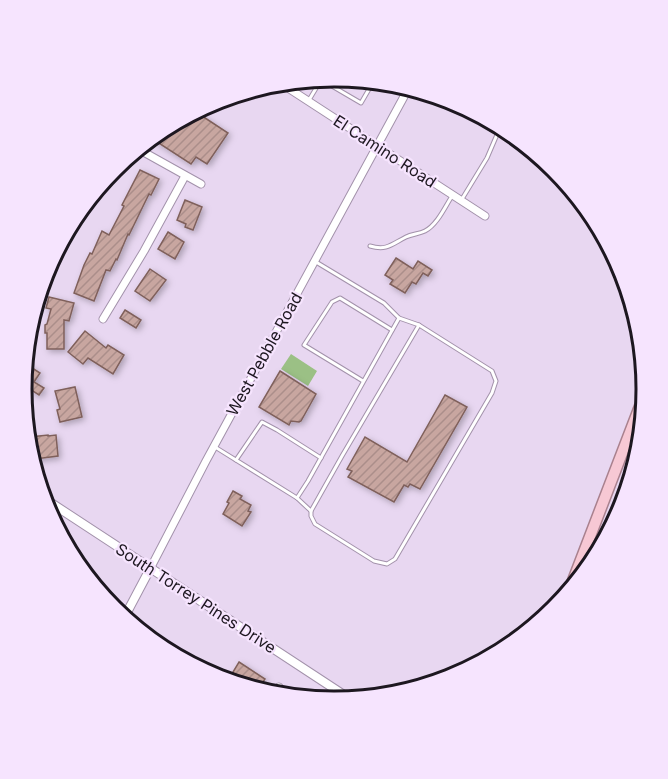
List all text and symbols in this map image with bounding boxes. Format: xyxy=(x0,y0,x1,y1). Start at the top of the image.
street label: El Camino Road xyxy=(330,110,440,192)
street label: West Pebble Road xyxy=(222,289,306,419)
street label: South Torrey Pines Drive xyxy=(112,539,280,657)

